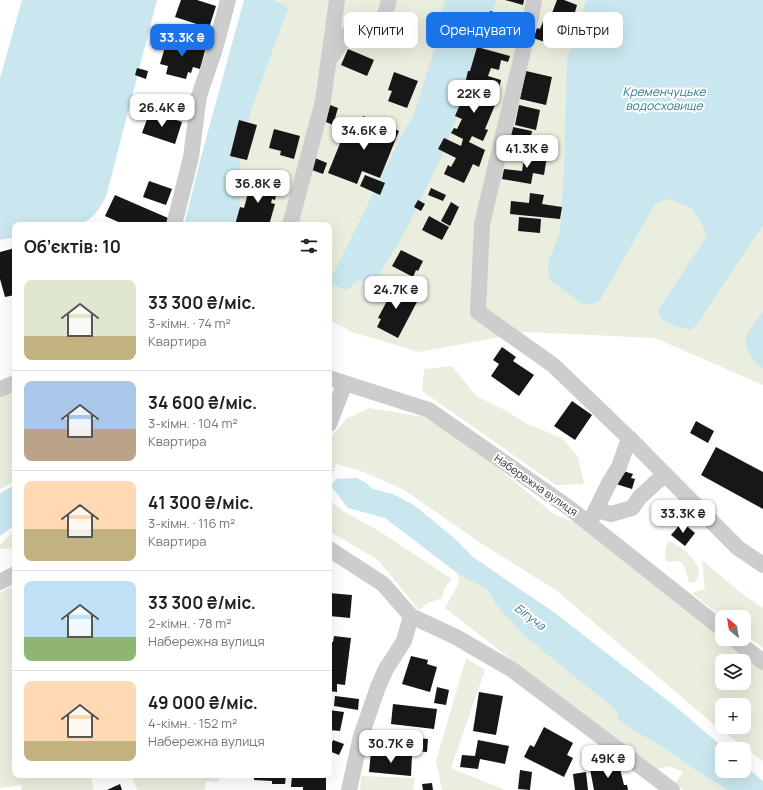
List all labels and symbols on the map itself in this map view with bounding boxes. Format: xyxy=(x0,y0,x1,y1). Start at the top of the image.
pin: 33.3K ₴ xyxy=(145,24,219,58)
pin: 22K ₴ xyxy=(446,80,502,114)
water label: Кременчуцьке водосховище xyxy=(623,83,706,114)
pin: 26.4K ₴ xyxy=(125,94,199,128)
pin: 34.6K ₴ xyxy=(327,117,401,151)
pin: 41.3K ₴ xyxy=(490,135,564,169)
pin: 36.8K ₴ xyxy=(221,170,295,204)
pin: 24.7K ₴ xyxy=(359,276,433,310)
street label: Набережна вулиця xyxy=(492,450,581,519)
pin: 33.3K ₴ xyxy=(646,500,720,534)
water label: Бігуча xyxy=(511,599,550,635)
north arrow xyxy=(715,610,751,646)
pin: 30.7K ₴ xyxy=(354,730,428,764)
pin: 49K ₴ xyxy=(580,745,636,779)

